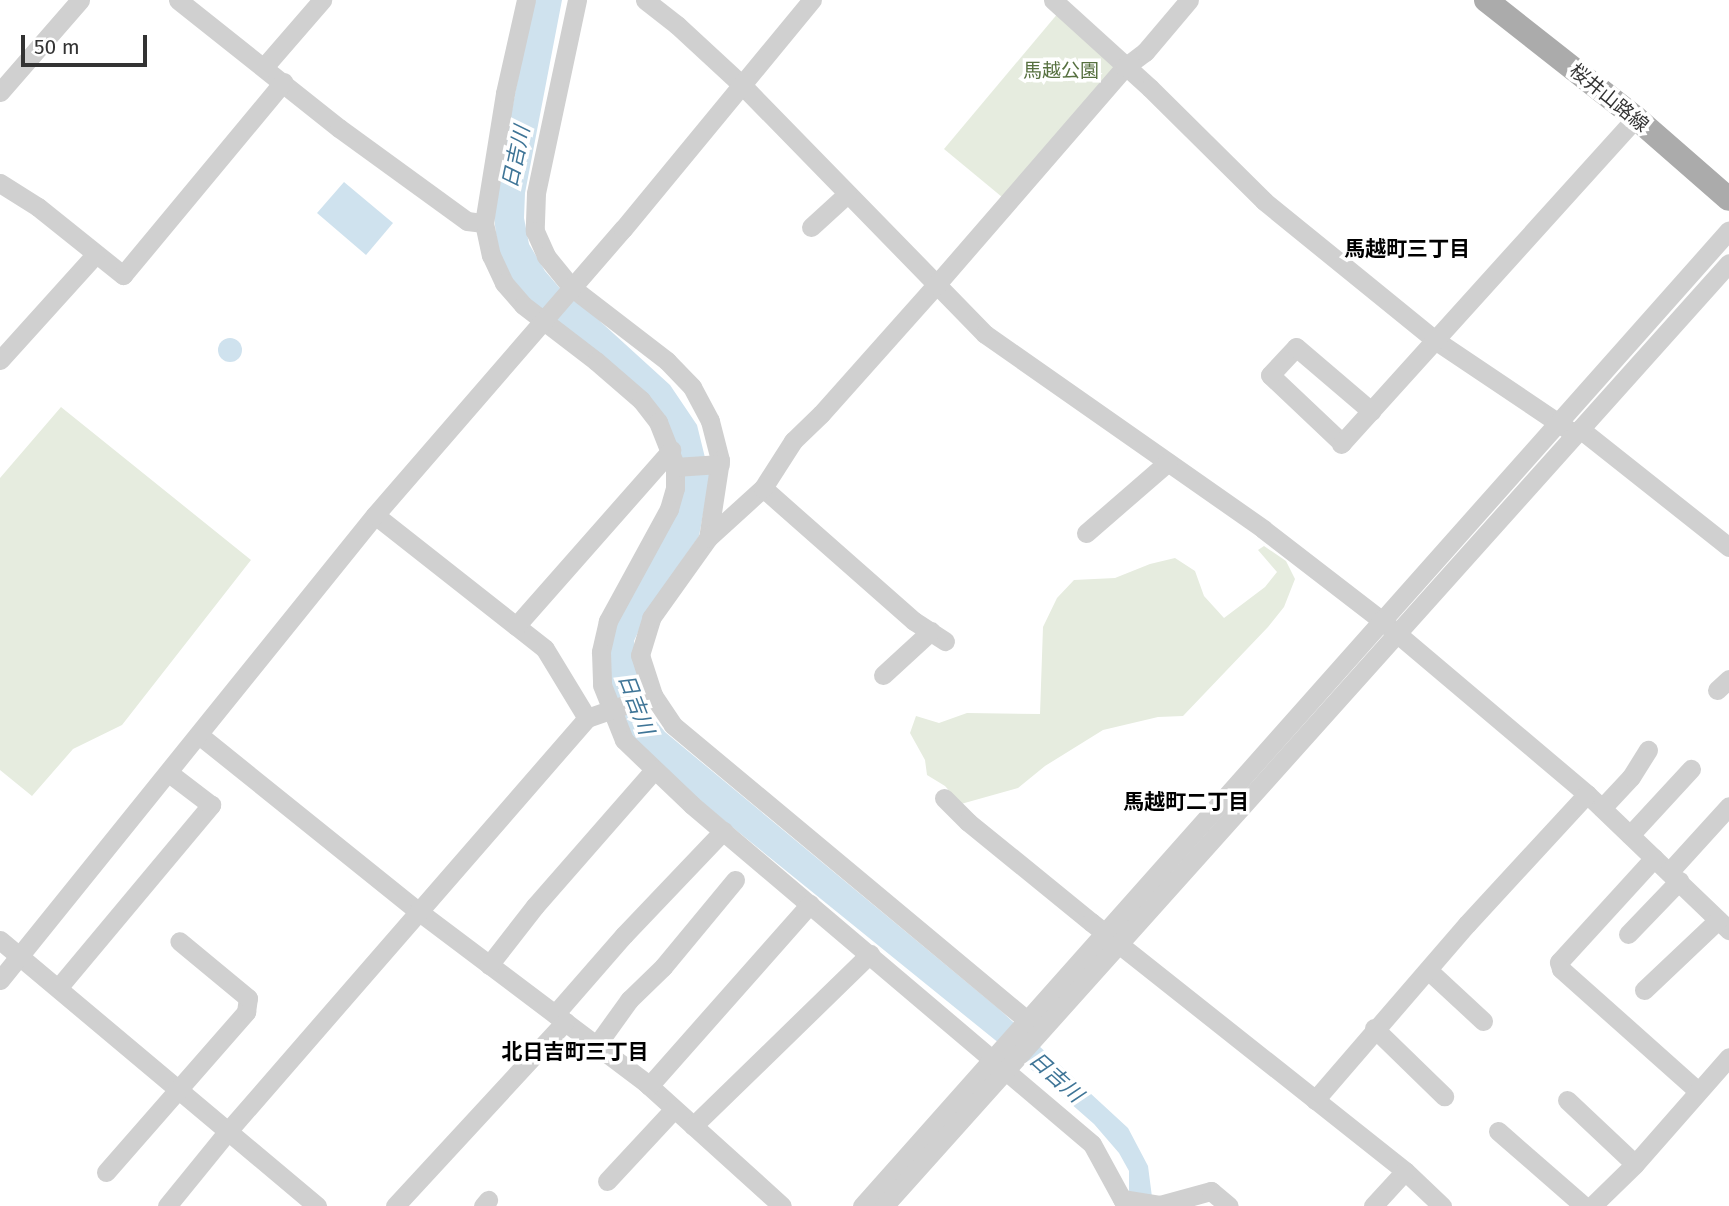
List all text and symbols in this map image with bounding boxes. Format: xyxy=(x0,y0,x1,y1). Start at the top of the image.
scale bar xyxy=(24,21,150,65)
text: 50 m xyxy=(34,34,80,60)
street label: 桜井山路線 xyxy=(1565,59,1653,137)
park label: 馬越公園 xyxy=(1023,60,1099,82)
water label: 日吉川 xyxy=(497,124,535,190)
district label: 馬越町三丁目 xyxy=(1344,236,1470,262)
water label: 日吉川 xyxy=(613,670,659,738)
district label: 馬越町二丁目 xyxy=(1123,789,1249,815)
district label: 北日吉町三丁目 xyxy=(502,1039,648,1065)
water label: 日吉川 xyxy=(1024,1047,1088,1107)

